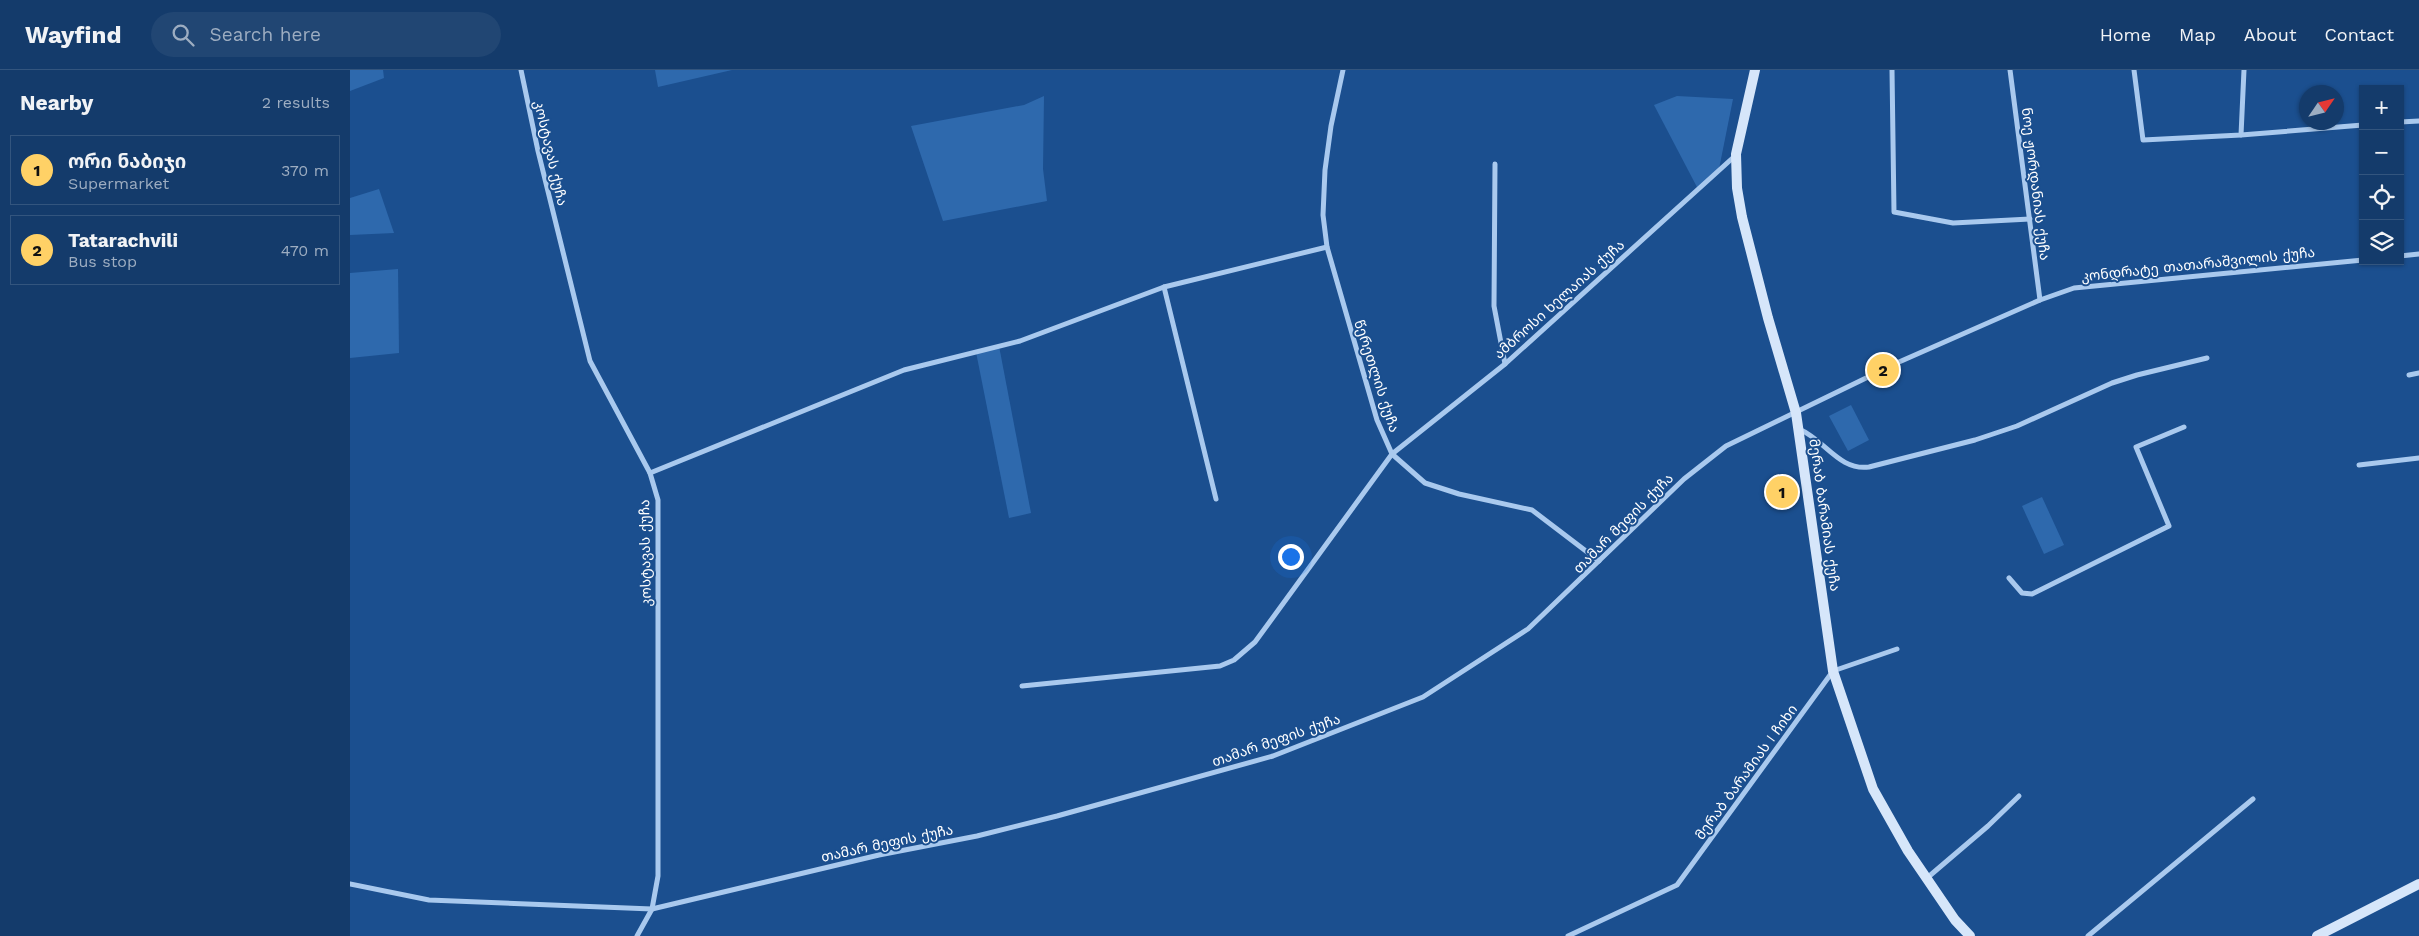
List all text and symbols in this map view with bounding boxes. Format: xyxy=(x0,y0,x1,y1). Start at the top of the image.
search box xyxy=(151,12,501,57)
text: Wayfind xyxy=(25,21,121,49)
icon: search xyxy=(169,21,197,49)
text: Search here xyxy=(209,23,321,46)
text: Home xyxy=(2100,24,2151,45)
text: Map xyxy=(2179,24,2216,45)
text: About xyxy=(2244,24,2296,45)
text: Contact xyxy=(2324,24,2394,45)
north arrow xyxy=(2299,85,2344,130)
map controls xyxy=(2359,85,2404,265)
button: + xyxy=(2359,85,2404,130)
text: Nearby xyxy=(20,90,93,115)
text: 2 results xyxy=(262,93,330,112)
street label: კოსტავას ქუჩა xyxy=(530,99,571,207)
street label: ნოე ჟორდანიას ქუჩა xyxy=(2018,107,2053,261)
button: − xyxy=(2359,130,2404,175)
text: ორი ნაბიჯი xyxy=(68,150,186,173)
text: 1 xyxy=(34,161,40,180)
text: 370 m xyxy=(281,161,329,180)
text: Supermarket xyxy=(68,174,169,193)
button: locate xyxy=(2359,175,2404,220)
button: layers xyxy=(2359,220,2404,265)
text: Tatarachvili xyxy=(68,229,178,252)
street label: ამბროსი ხელაიას ქუჩა xyxy=(1491,236,1628,362)
text: 2 xyxy=(32,241,42,260)
text: 470 m xyxy=(281,241,329,260)
street label: კონდრატე თათარაშვილის ქუჩა xyxy=(2080,244,2316,285)
text: Bus stop xyxy=(68,252,137,271)
street label: წერეთლის ქუჩა xyxy=(1350,318,1403,435)
pin: 2 xyxy=(1867,351,1899,389)
street label: მერაბ ბარამიას ქუჩა xyxy=(1805,438,1844,592)
street label: თამარ მეფის ქუჩა xyxy=(1570,470,1677,577)
pin: 1 xyxy=(1766,473,1798,511)
street label: კოსტავას ქუჩა xyxy=(636,499,655,607)
your location xyxy=(1278,544,1304,570)
street label: მერაბ ბარამიას I ჩიხი xyxy=(1692,701,1801,843)
street label: თამარ მეფის ქუჩა xyxy=(1210,711,1343,770)
street label: თამარ მეფის ქუჩა xyxy=(819,821,955,866)

